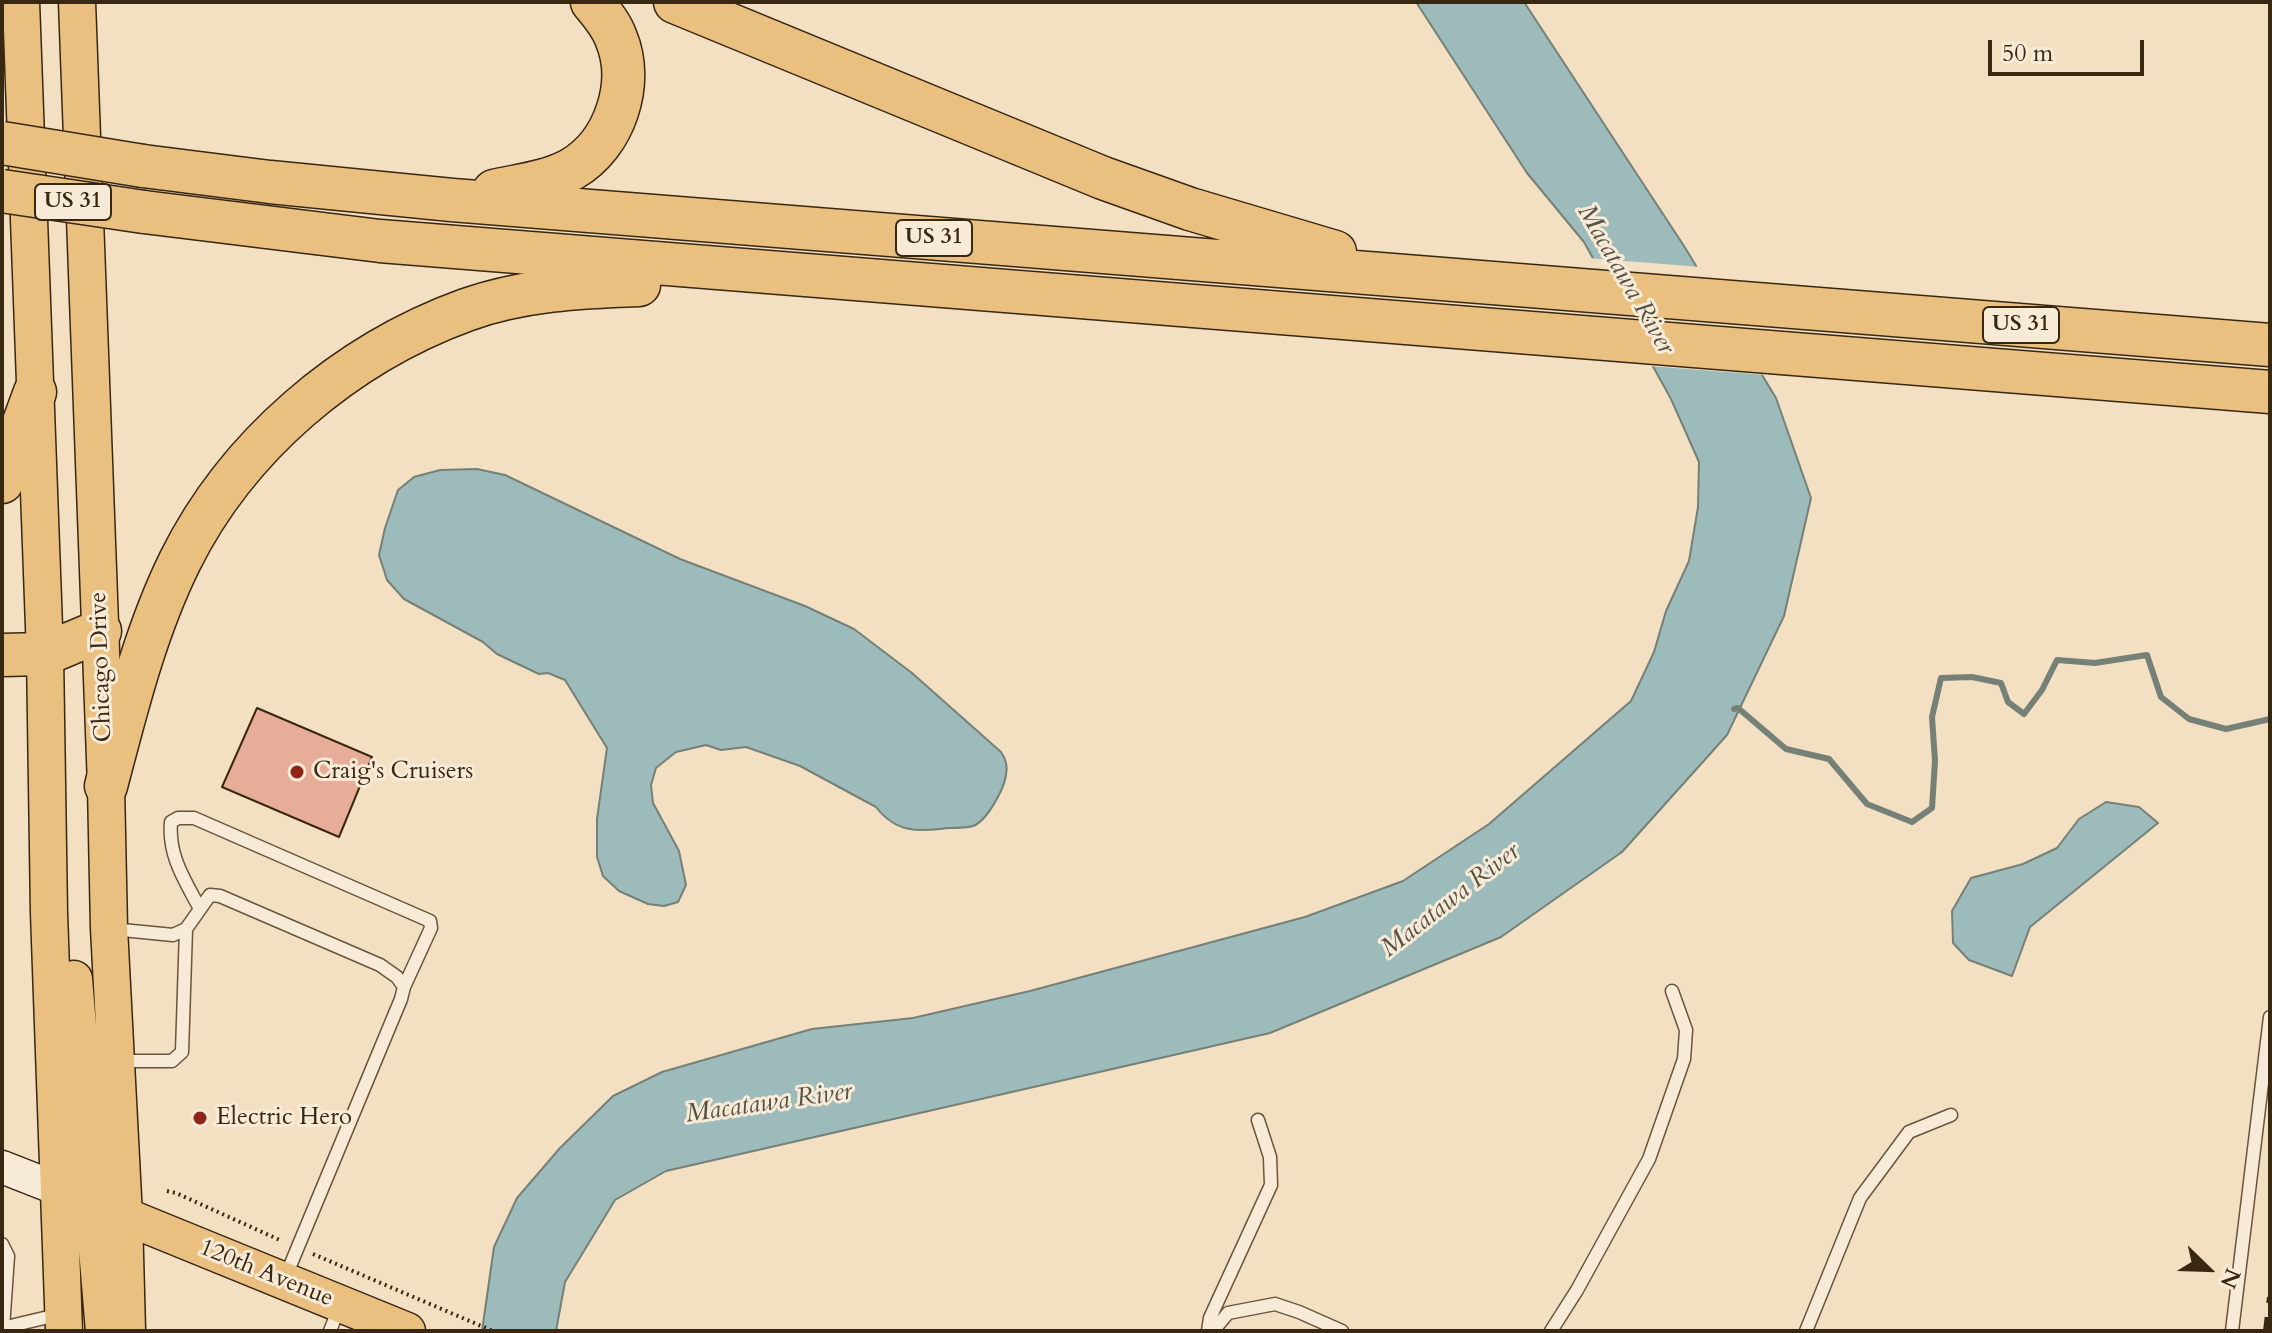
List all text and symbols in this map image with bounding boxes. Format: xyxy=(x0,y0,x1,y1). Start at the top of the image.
scale bar xyxy=(1992,24,2148,74)
text: 50 m xyxy=(2002,37,2053,70)
road number: US 31 xyxy=(35,184,111,220)
water label: Macatawa River xyxy=(1570,200,1680,360)
road number: US 31 xyxy=(896,220,972,256)
road number: US 31 xyxy=(1983,307,2059,343)
street label: Chicago Drive xyxy=(85,591,119,743)
place label: Craig's Cruisers xyxy=(313,758,473,786)
marker: Craig's Cruisers xyxy=(288,763,306,781)
water label: Macatawa River xyxy=(1375,837,1527,965)
water label: Macatawa River xyxy=(684,1077,854,1131)
place label: Electric Hero xyxy=(216,1104,352,1132)
marker: Electric Hero xyxy=(191,1109,209,1127)
north arrow xyxy=(2168,1229,2248,1309)
street label: 120th Avenue xyxy=(195,1234,337,1314)
text: N xyxy=(2213,1264,2248,1293)

